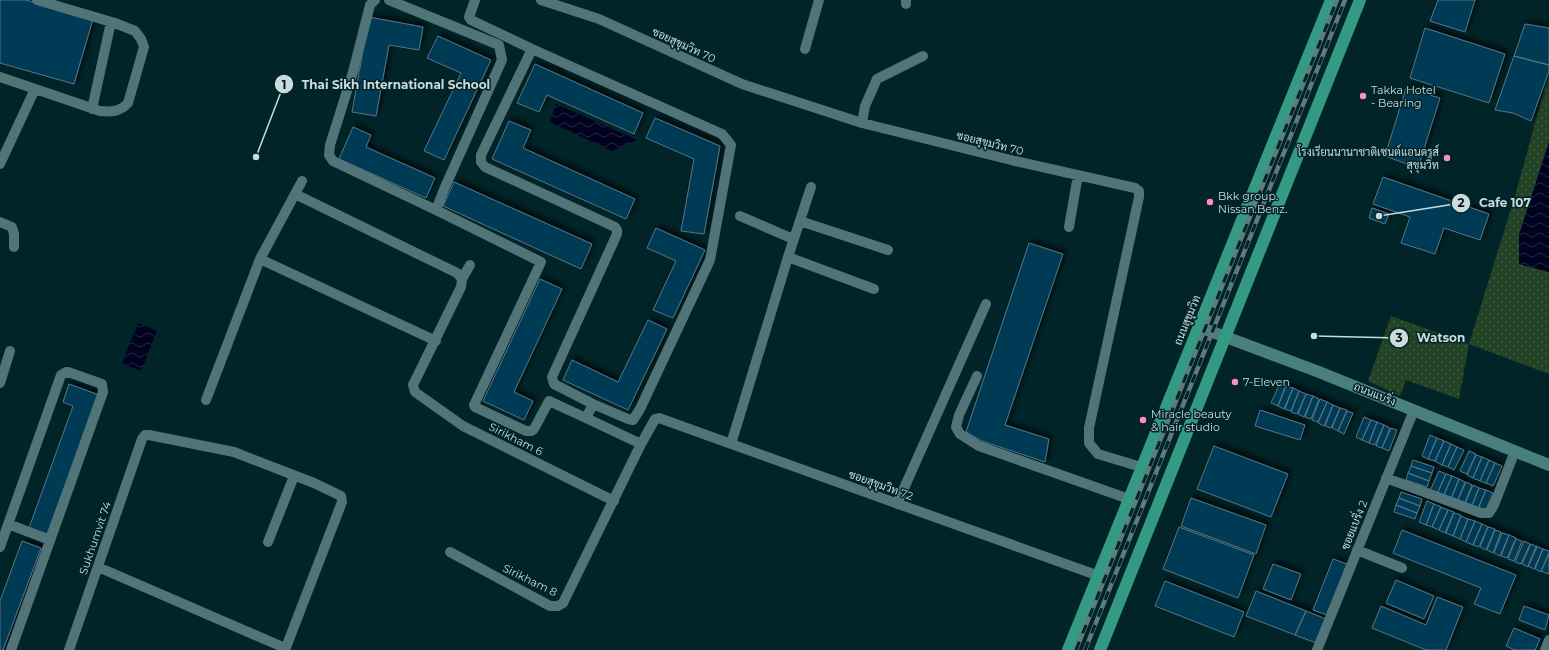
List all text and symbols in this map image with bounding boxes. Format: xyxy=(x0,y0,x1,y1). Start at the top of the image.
street label: ซอยสุขุมวิท 70 xyxy=(649,24,718,68)
callout: Thai Sikh International School xyxy=(274,72,498,96)
text: 1 xyxy=(282,77,286,92)
text: Thai Sikh International School xyxy=(302,77,490,92)
place label: Takka Hotel - Bearing xyxy=(1371,83,1436,110)
marker: Takka Hotel - Bearing xyxy=(1358,91,1368,101)
street label: ซอยสุขุมวิท 70 xyxy=(955,128,1025,160)
place label: โรงเรียนนานาชาติเซนต์แอนดรูส์ สุขุมวิท xyxy=(1296,144,1439,174)
marker: โรงเรียนนานาชาติเซนต์แอนดรูส์ สุขุมวิท xyxy=(1442,153,1452,163)
place label: Bkk group. Nissan.Benz. xyxy=(1218,189,1287,216)
callout: Cafe 107 xyxy=(1451,191,1539,215)
text: 2 xyxy=(1457,195,1465,210)
text: Cafe 107 xyxy=(1479,195,1531,210)
marker: Bkk group. Nissan.Benz. xyxy=(1205,197,1215,207)
street label: ถนนสุขุมวิท xyxy=(1171,293,1205,348)
callout: Watson xyxy=(1389,326,1473,350)
text: 3 xyxy=(1394,330,1403,345)
text: Watson xyxy=(1417,330,1465,345)
place label: 7-Eleven xyxy=(1243,375,1290,389)
street label: ถนนแบริ่ง xyxy=(1352,376,1399,409)
marker: 7-Eleven xyxy=(1230,377,1240,387)
place label: Miracle beauty & hair studio xyxy=(1151,407,1231,434)
marker: Miracle beauty & hair studio xyxy=(1138,415,1148,425)
street label: Sirikham 6 xyxy=(487,419,546,459)
street label: ซอยสุขุมวิท 72 xyxy=(846,467,915,505)
street label: ซอยแบริ่ง 2 xyxy=(1334,497,1370,552)
street label: Sukhumvit 74 xyxy=(76,499,114,576)
street label: Sirikham 8 xyxy=(500,561,560,599)

